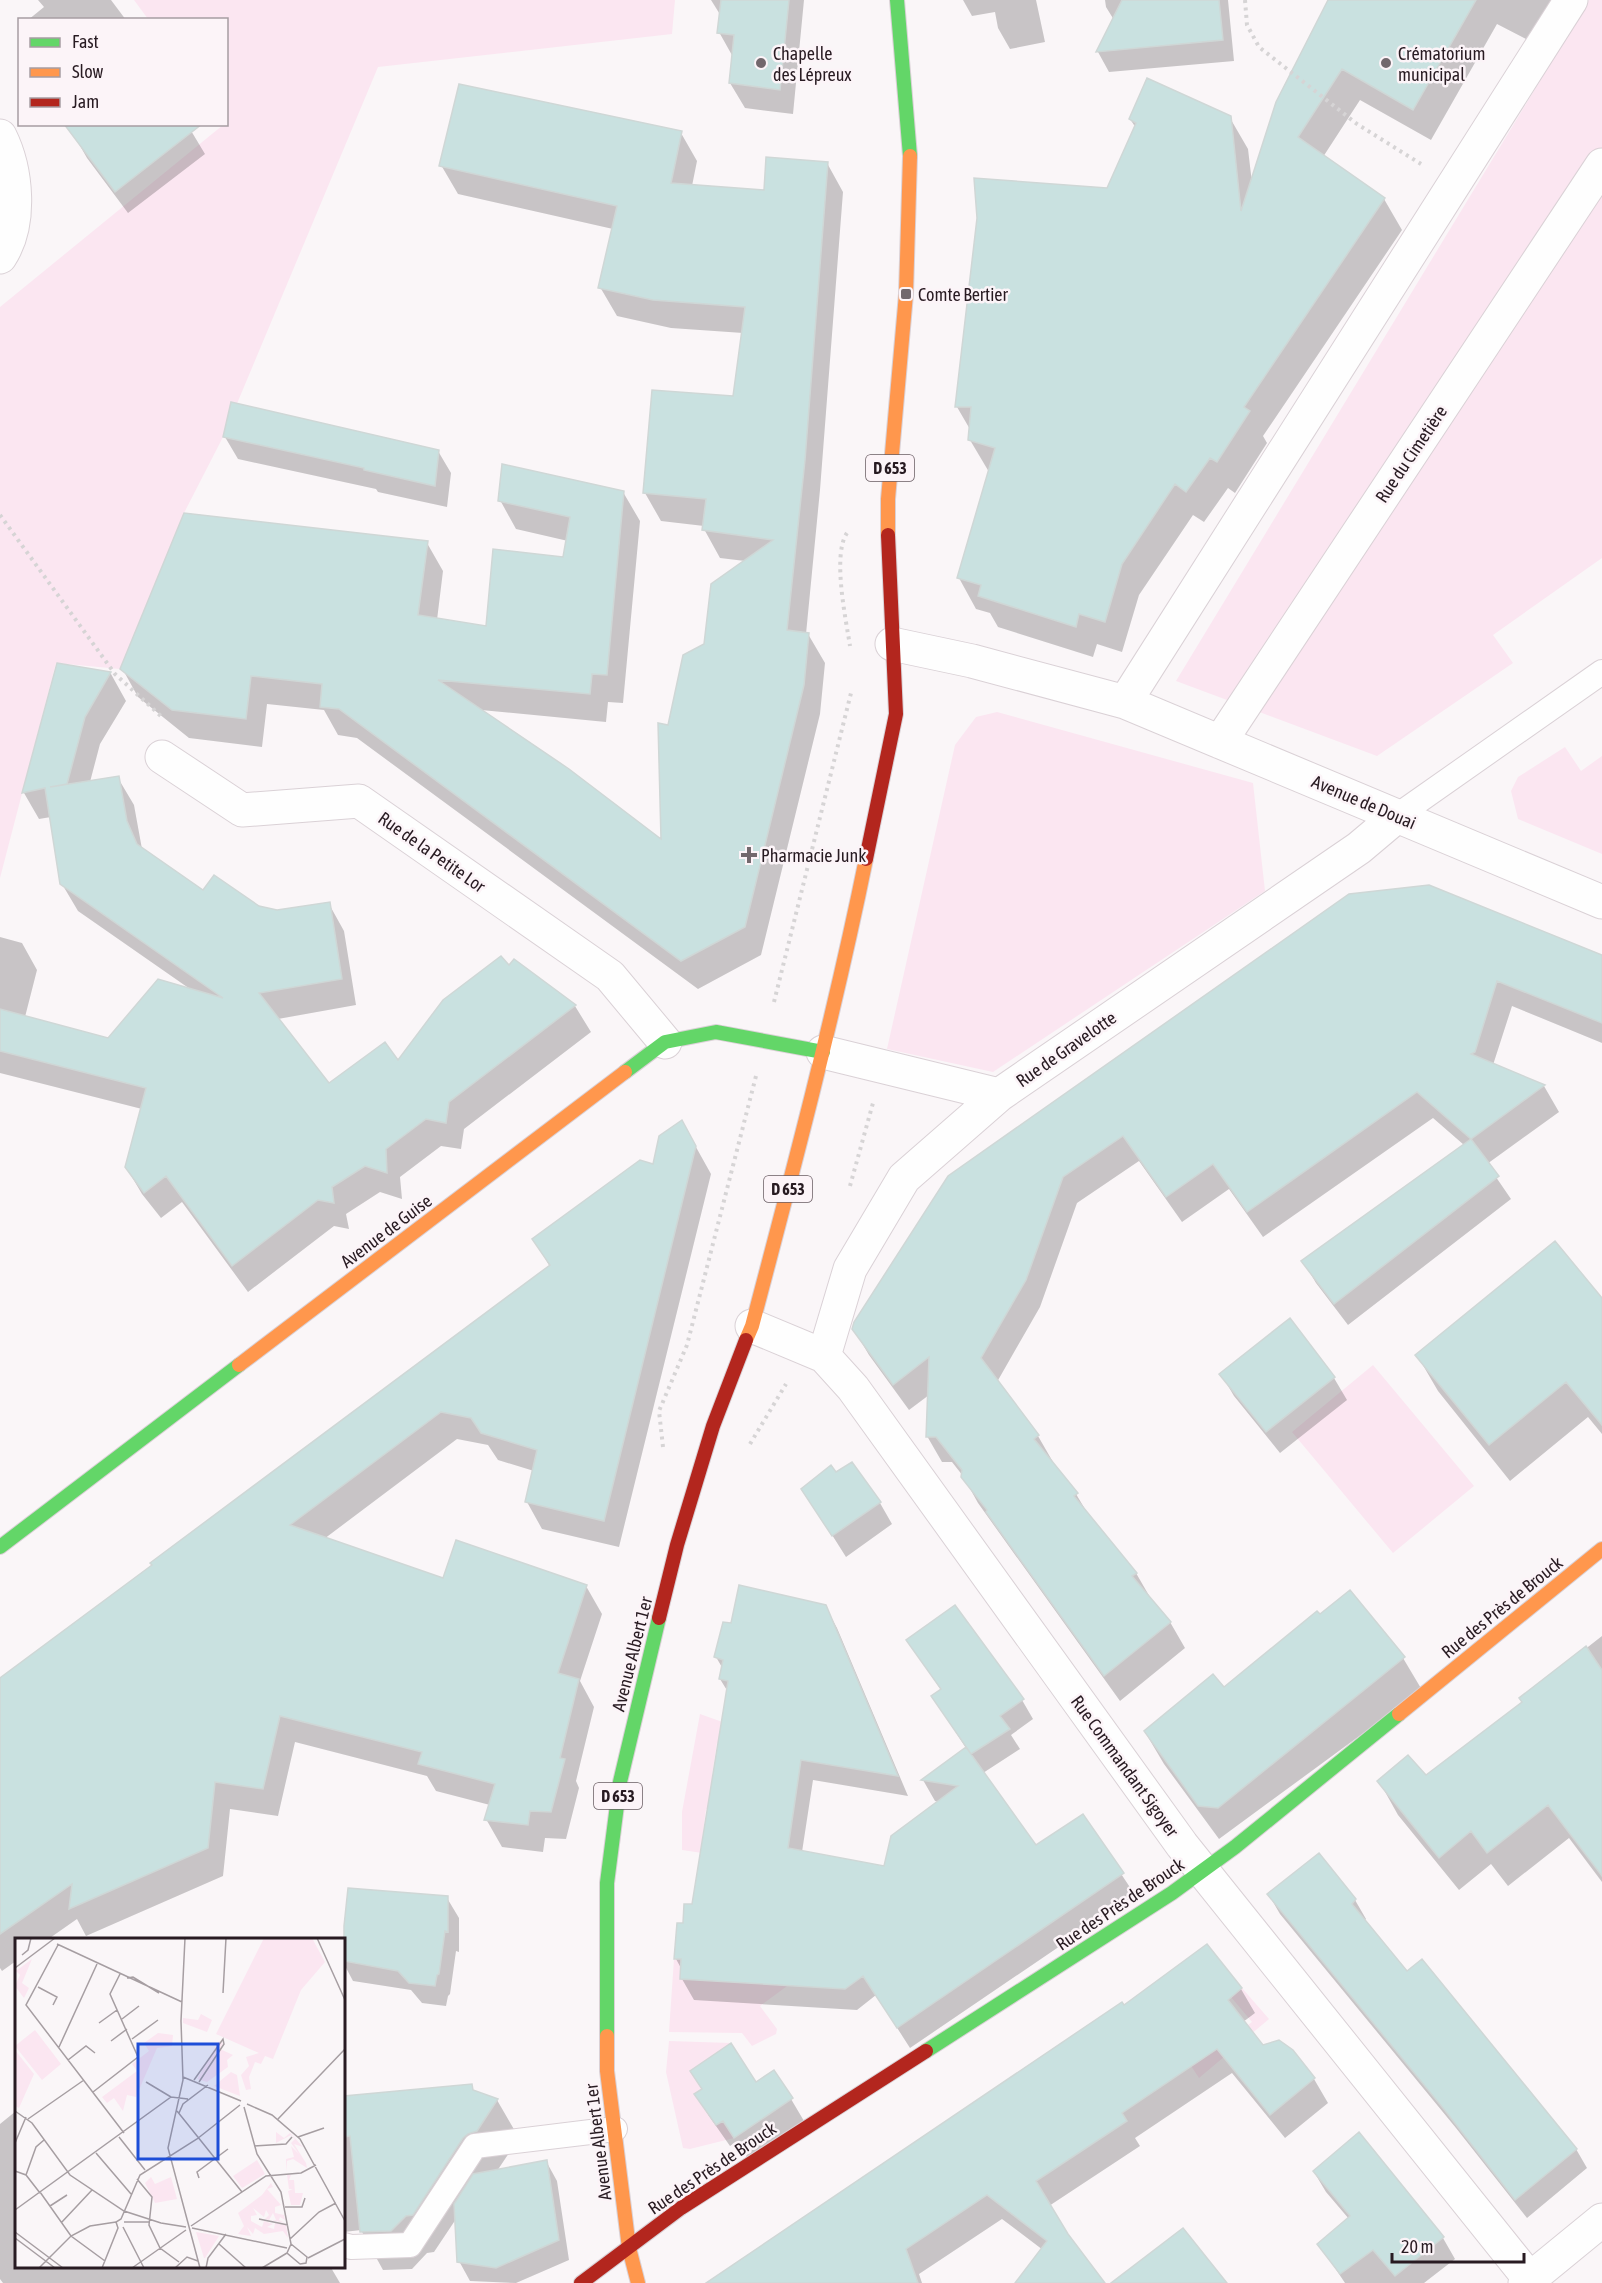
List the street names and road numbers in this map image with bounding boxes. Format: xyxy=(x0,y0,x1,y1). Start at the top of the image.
street label: Rue du Cimetière xyxy=(1371,402,1451,506)
road number: D 653 xyxy=(866,455,914,481)
street label: Avenue de Douai xyxy=(1309,771,1419,833)
street label: Rue de la Petite Lor xyxy=(375,807,490,897)
street label: Rue de Gravelotte xyxy=(1012,1007,1120,1091)
road number: D 653 xyxy=(764,1176,812,1202)
street label: Avenue de Guise xyxy=(336,1190,436,1272)
street label: Rue des Près de Brouck xyxy=(1437,1552,1567,1662)
street label: Avenue Albert 1er xyxy=(608,1594,657,1713)
street label: Rue Commandant Sigoyer xyxy=(1067,1691,1184,1841)
road number: D 653 xyxy=(594,1783,642,1809)
street label: Rue des Près de Brouck xyxy=(1052,1853,1188,1955)
street label: Avenue Albert 1er xyxy=(580,2082,616,2201)
street label: Rue des Près de Brouck xyxy=(644,2117,780,2219)

